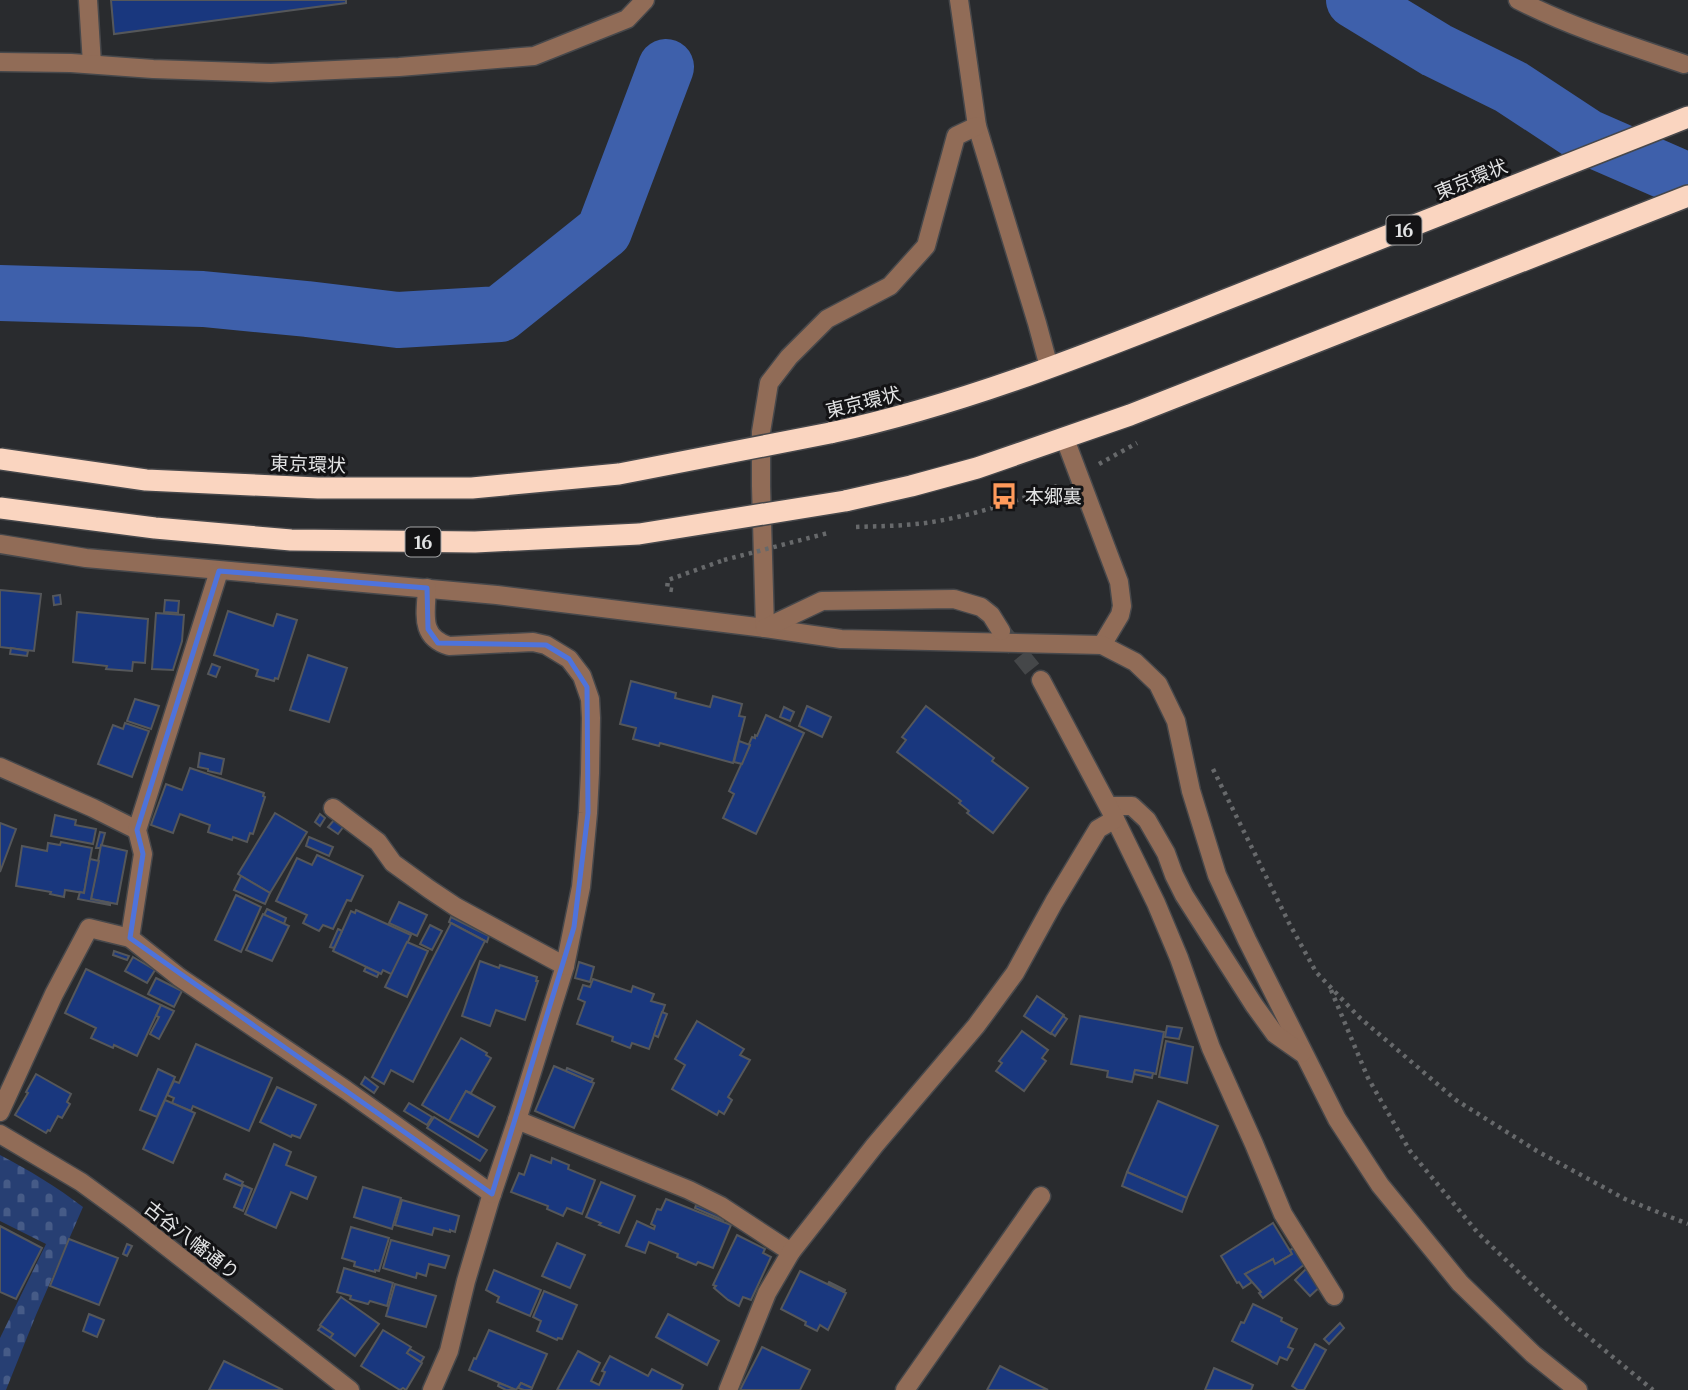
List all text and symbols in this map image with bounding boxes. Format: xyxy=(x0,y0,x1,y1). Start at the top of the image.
street label: 東京環状 xyxy=(1431,154,1511,204)
road number: 16 xyxy=(1386,215,1422,244)
street label: 東京環状 xyxy=(823,381,903,423)
street label: 東京環状 xyxy=(270,451,346,477)
bus stop icon: 本郷裏 xyxy=(989,481,1019,511)
place label: 本郷裏 xyxy=(1025,484,1082,508)
road number: 16 xyxy=(406,528,440,556)
street label: 古谷八幡通り xyxy=(140,1195,244,1285)

